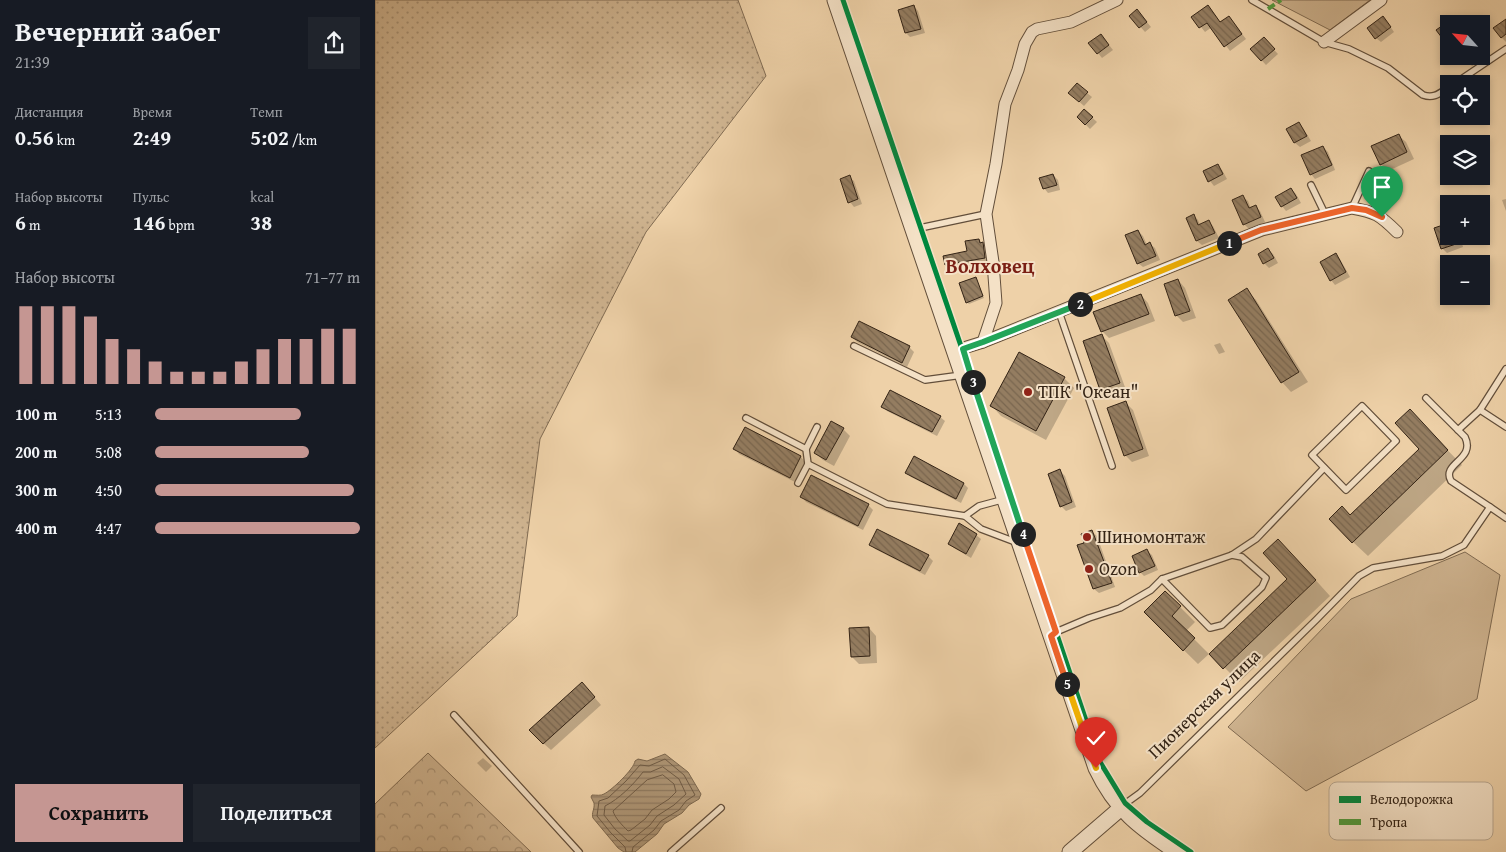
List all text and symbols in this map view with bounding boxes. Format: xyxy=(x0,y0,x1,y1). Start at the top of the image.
text: Вечерний забег xyxy=(15,10,220,51)
north arrow xyxy=(1440,15,1490,65)
map controls xyxy=(1440,15,1490,305)
button: share xyxy=(308,17,360,69)
text: 21:39 xyxy=(15,50,50,74)
button: locate xyxy=(1440,75,1490,125)
text: Дистанция xyxy=(15,102,83,122)
text: Время xyxy=(133,102,172,122)
text: Темп xyxy=(250,102,283,122)
text: 0.56 xyxy=(15,122,54,153)
text: 2:49 xyxy=(133,122,171,153)
text: 5:02 xyxy=(250,122,289,153)
text: km xyxy=(54,130,75,150)
text: /km xyxy=(289,130,317,150)
button: layers xyxy=(1440,135,1490,185)
pin xyxy=(1361,166,1403,217)
icon: arrive xyxy=(1368,173,1396,201)
text: Набор высоты xyxy=(15,187,102,207)
text: Пульс xyxy=(133,187,169,207)
text: kcal xyxy=(250,187,274,207)
button: + xyxy=(1440,195,1490,245)
text: 6 xyxy=(15,207,26,238)
text: 146 xyxy=(133,207,165,238)
text: 38 xyxy=(250,207,272,238)
text: m xyxy=(26,215,40,235)
text: bpm xyxy=(165,215,195,235)
pin: 1 xyxy=(1217,230,1241,256)
text: 1 xyxy=(1226,233,1233,253)
district label: Волховец xyxy=(946,251,1035,280)
button: − xyxy=(1440,255,1490,305)
text: Набор высоты xyxy=(15,265,115,289)
text: 71–77 m xyxy=(305,265,360,289)
pin: 2 xyxy=(1067,292,1093,316)
text: 2 xyxy=(1077,294,1084,314)
pin: 3 xyxy=(961,370,985,394)
text: 3 xyxy=(970,372,977,392)
place label: ТПК "Океан" xyxy=(1038,378,1138,405)
marker: ТПК "Океан" xyxy=(1022,386,1034,398)
text: 100 m xyxy=(15,402,57,426)
text: 5:13 xyxy=(95,402,122,426)
text: 200 m xyxy=(15,440,57,464)
text: 5:08 xyxy=(95,440,122,464)
text: 300 m xyxy=(15,478,57,502)
text: 4:50 xyxy=(95,478,122,502)
text: 400 m xyxy=(15,516,57,540)
text: 4:47 xyxy=(95,516,122,540)
pin: 4 xyxy=(1011,522,1035,546)
place label: Шиномонтаж xyxy=(1097,523,1206,550)
text: 4 xyxy=(1020,524,1027,544)
marker: Шиномонтаж xyxy=(1081,531,1093,543)
place label: Ozon xyxy=(1099,555,1137,582)
marker: Ozon xyxy=(1083,563,1095,575)
street label: Пионерская улица xyxy=(1141,642,1266,765)
pin: 5 xyxy=(1055,672,1079,696)
text: 5 xyxy=(1064,674,1071,694)
pin xyxy=(1075,717,1117,768)
icon: check xyxy=(1082,724,1110,752)
legend xyxy=(1329,782,1493,840)
button: Сохранить xyxy=(15,784,183,842)
button: Поделиться xyxy=(193,784,360,842)
text: Велодорожка xyxy=(1370,789,1453,809)
text: Тропа xyxy=(1370,812,1407,832)

